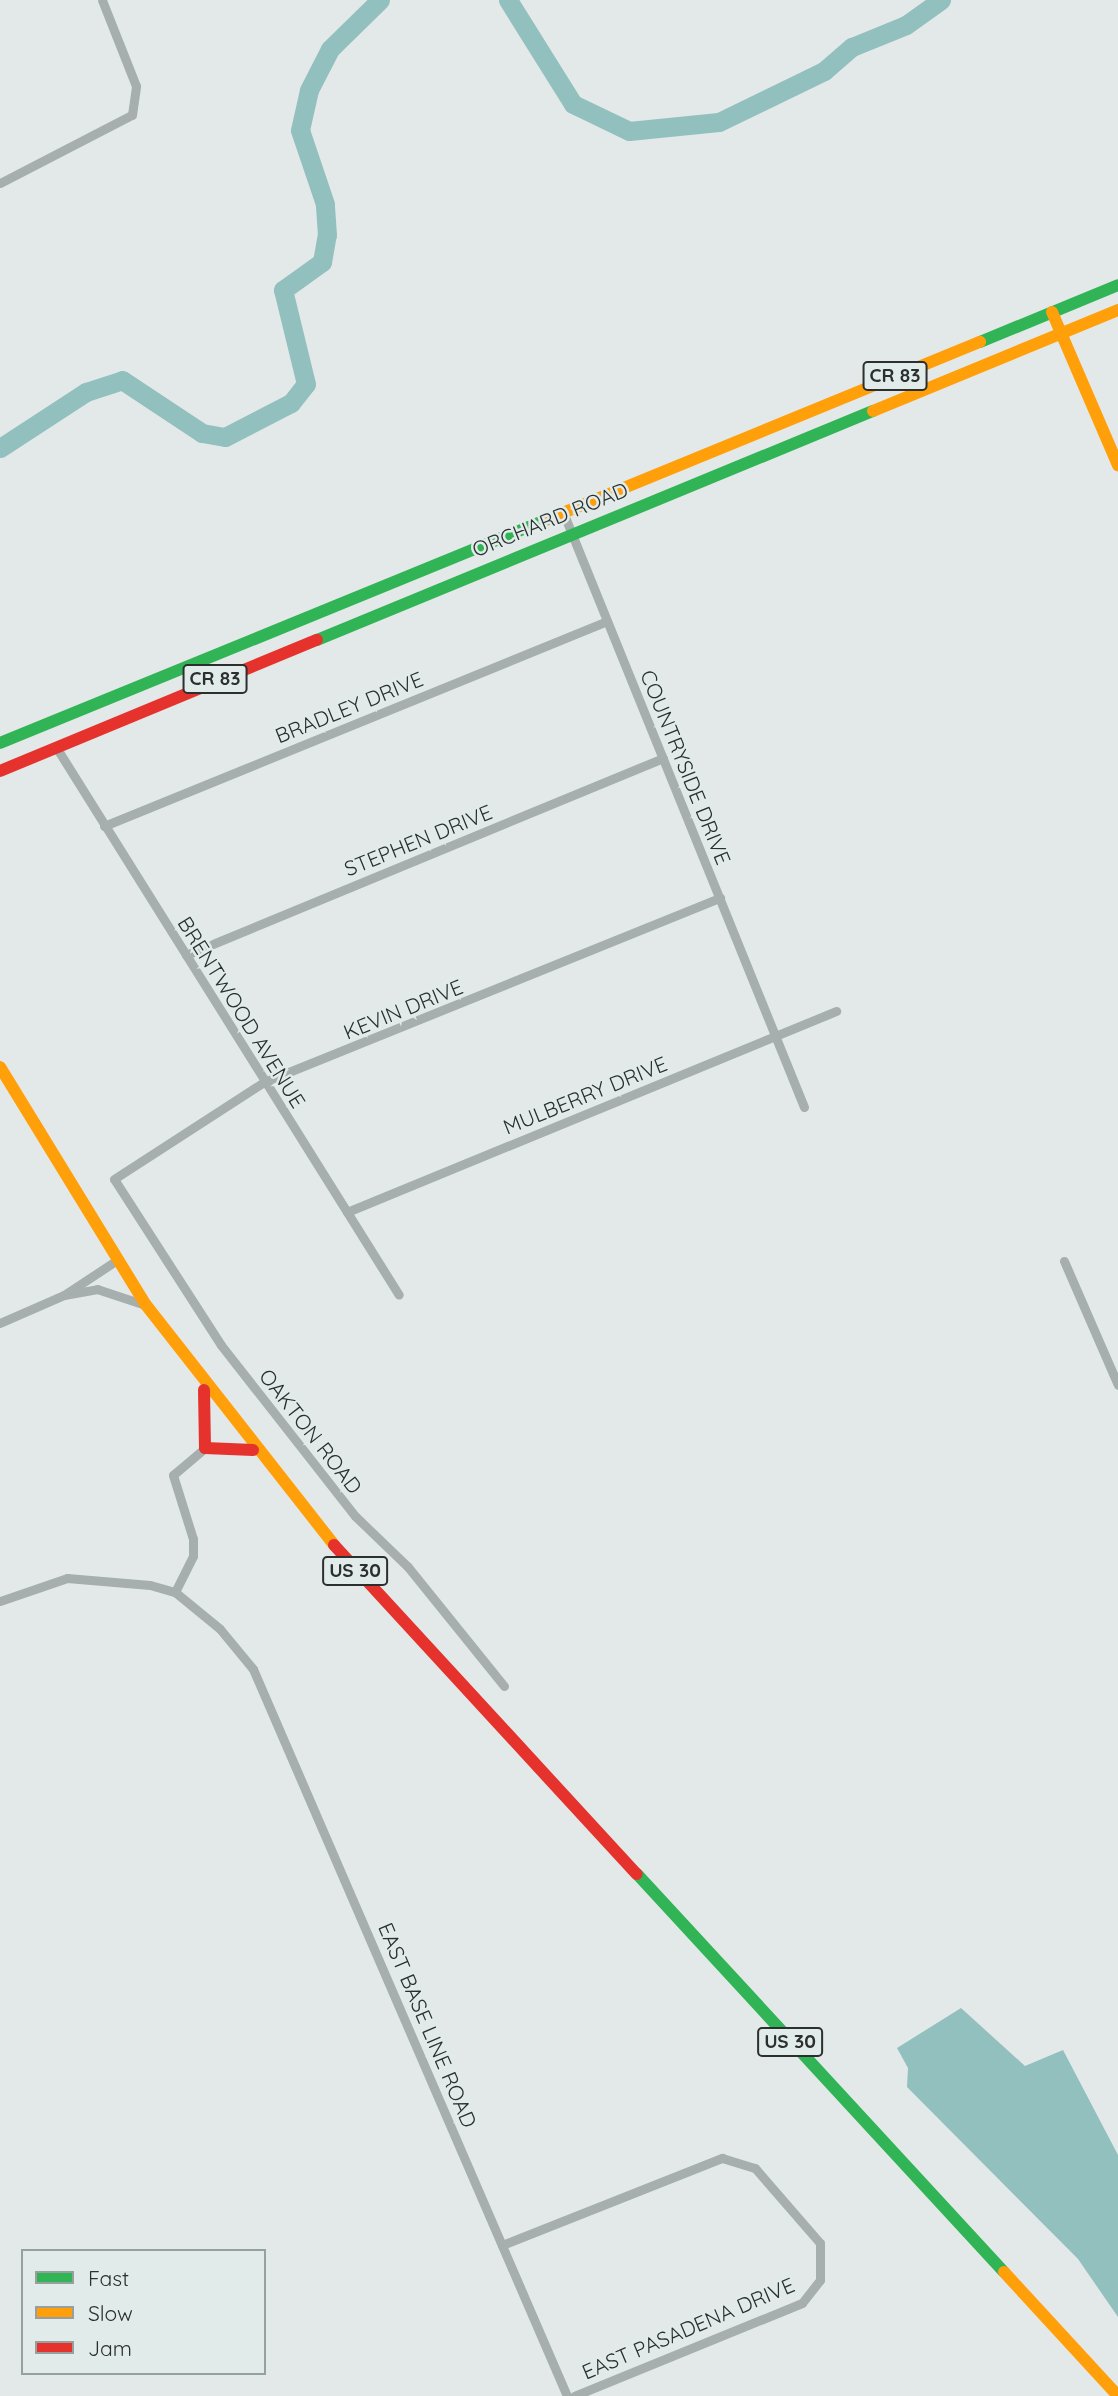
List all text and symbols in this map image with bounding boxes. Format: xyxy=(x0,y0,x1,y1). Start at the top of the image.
road number: CR 83 xyxy=(862,360,928,392)
street label: ORCHARD ROAD xyxy=(468,476,632,562)
road number: CR 83 xyxy=(182,664,248,694)
street label: BRADLEY DRIVE xyxy=(271,666,427,748)
street label: COUNTRYSIDE DRIVE xyxy=(635,666,737,868)
street label: STEPHEN DRIVE xyxy=(340,799,496,881)
street label: BRENTWOOD AVENUE xyxy=(173,912,311,1112)
street label: KEVIN DRIVE xyxy=(340,974,466,1044)
street label: MULBERRY DRIVE xyxy=(499,1051,671,1139)
street label: OAKTON ROAD xyxy=(254,1363,368,1499)
road number: US 30 xyxy=(322,1555,388,1586)
street label: EAST BASE LINE ROAD xyxy=(373,1919,483,2131)
road number: US 30 xyxy=(757,2026,823,2058)
legend xyxy=(21,2249,266,2375)
text: Fast xyxy=(88,2265,129,2291)
street label: EAST PASADENA DRIVE xyxy=(578,2272,798,2384)
text: Slow xyxy=(88,2300,133,2326)
text: Jam xyxy=(88,2335,132,2361)

